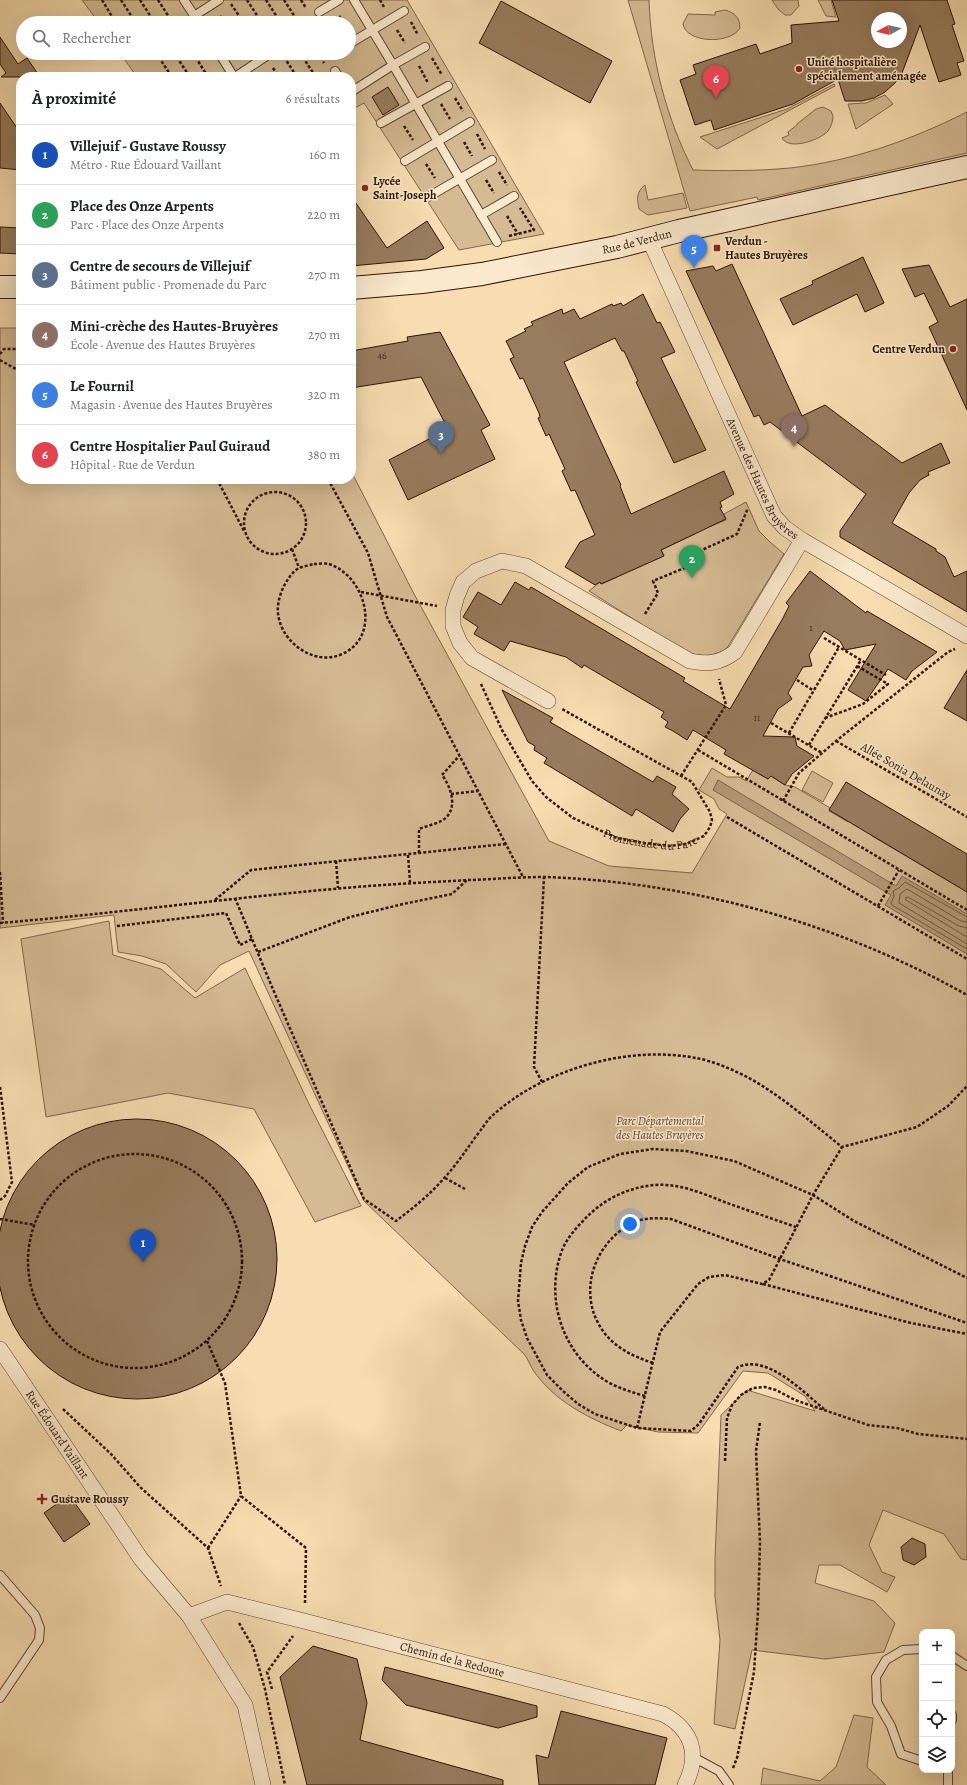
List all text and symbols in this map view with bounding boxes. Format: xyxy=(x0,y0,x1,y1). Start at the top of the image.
north arrow xyxy=(871,12,907,48)
search box xyxy=(16,16,356,60)
icon: search xyxy=(30,27,52,49)
text: Rechercher xyxy=(62,28,131,48)
place label: Unité hospitalière spécialement aménagée xyxy=(807,54,927,84)
marker: Unité hospitalière spécialement aménagée xyxy=(794,64,804,74)
pin: 6 xyxy=(703,65,729,98)
text: À proximité xyxy=(32,87,116,110)
text: 6 résultats xyxy=(285,90,340,107)
text: Villejuif - Gustave Roussy xyxy=(70,136,226,156)
text: 1 xyxy=(43,146,47,163)
text: 160 m xyxy=(309,146,340,163)
text: Métro · Rue Édouard Vaillant xyxy=(70,156,222,173)
place label: Lycée Saint-Joseph xyxy=(373,173,437,203)
marker: Lycée Saint-Joseph xyxy=(360,183,370,193)
text: Place des Onze Arpents xyxy=(70,196,214,216)
text: 2 xyxy=(42,206,48,223)
text: 220 m xyxy=(307,206,340,223)
text: Parc · Place des Onze Arpents xyxy=(70,216,224,233)
street label: Rue de Verdun xyxy=(601,225,674,258)
place label: Verdun - Hautes Bruyères xyxy=(724,233,808,263)
pin: 5 xyxy=(681,235,707,268)
marker: Verdun - Hautes Bruyères xyxy=(712,243,722,253)
text: Centre de secours de Villejuif xyxy=(70,256,250,276)
text: 3 xyxy=(42,266,48,283)
text: 270 m xyxy=(308,266,340,283)
text: Bâtiment public · Promenade du Parc xyxy=(70,276,266,293)
text: Mini-crèche des Hautes-Bruyères xyxy=(70,316,278,336)
text: 4 xyxy=(42,326,48,343)
text: 270 m xyxy=(308,326,340,343)
text: École · Avenue des Hautes Bruyères xyxy=(70,336,255,353)
place label: Centre Verdun xyxy=(872,341,945,357)
marker: Centre Verdun xyxy=(948,344,958,354)
house number: 46 xyxy=(377,349,387,362)
text: Le Fournil xyxy=(70,376,134,396)
text: 5 xyxy=(42,386,48,403)
text: 320 m xyxy=(308,386,340,403)
text: Magasin · Avenue des Hautes Bruyères xyxy=(70,396,272,413)
street label: Avenue des Hautes Bruyères xyxy=(722,414,802,543)
pin: 4 xyxy=(781,414,807,447)
pin: 3 xyxy=(428,421,454,454)
text: Centre Hospitalier Paul Guiraud xyxy=(70,436,270,456)
text: 6 xyxy=(42,446,48,463)
text: 380 m xyxy=(308,446,340,463)
text: Hôpital · Rue de Verdun xyxy=(70,456,195,473)
pin: 2 xyxy=(679,545,705,578)
house number: 1 xyxy=(809,621,813,634)
house number: 11 xyxy=(754,711,761,724)
street label: Allée Sonia Delaunay xyxy=(857,738,955,804)
street label: Promenade du Parc xyxy=(601,825,700,854)
park label: Parc Départemental des Hautes Bruyères xyxy=(616,1113,704,1143)
your location xyxy=(620,1214,640,1234)
pin: 1 xyxy=(130,1229,156,1262)
street label: Rue Édouard Vaillant xyxy=(22,1387,93,1482)
place label: Gustave Roussy xyxy=(51,1491,129,1507)
marker: Gustave Roussy xyxy=(36,1493,48,1505)
map controls xyxy=(919,1629,955,1773)
button: + xyxy=(919,1629,955,1665)
street label: Chemin de la Redoute xyxy=(398,1638,506,1681)
button: − xyxy=(919,1665,955,1701)
button: locate xyxy=(919,1701,955,1737)
button: layers xyxy=(919,1737,955,1773)

